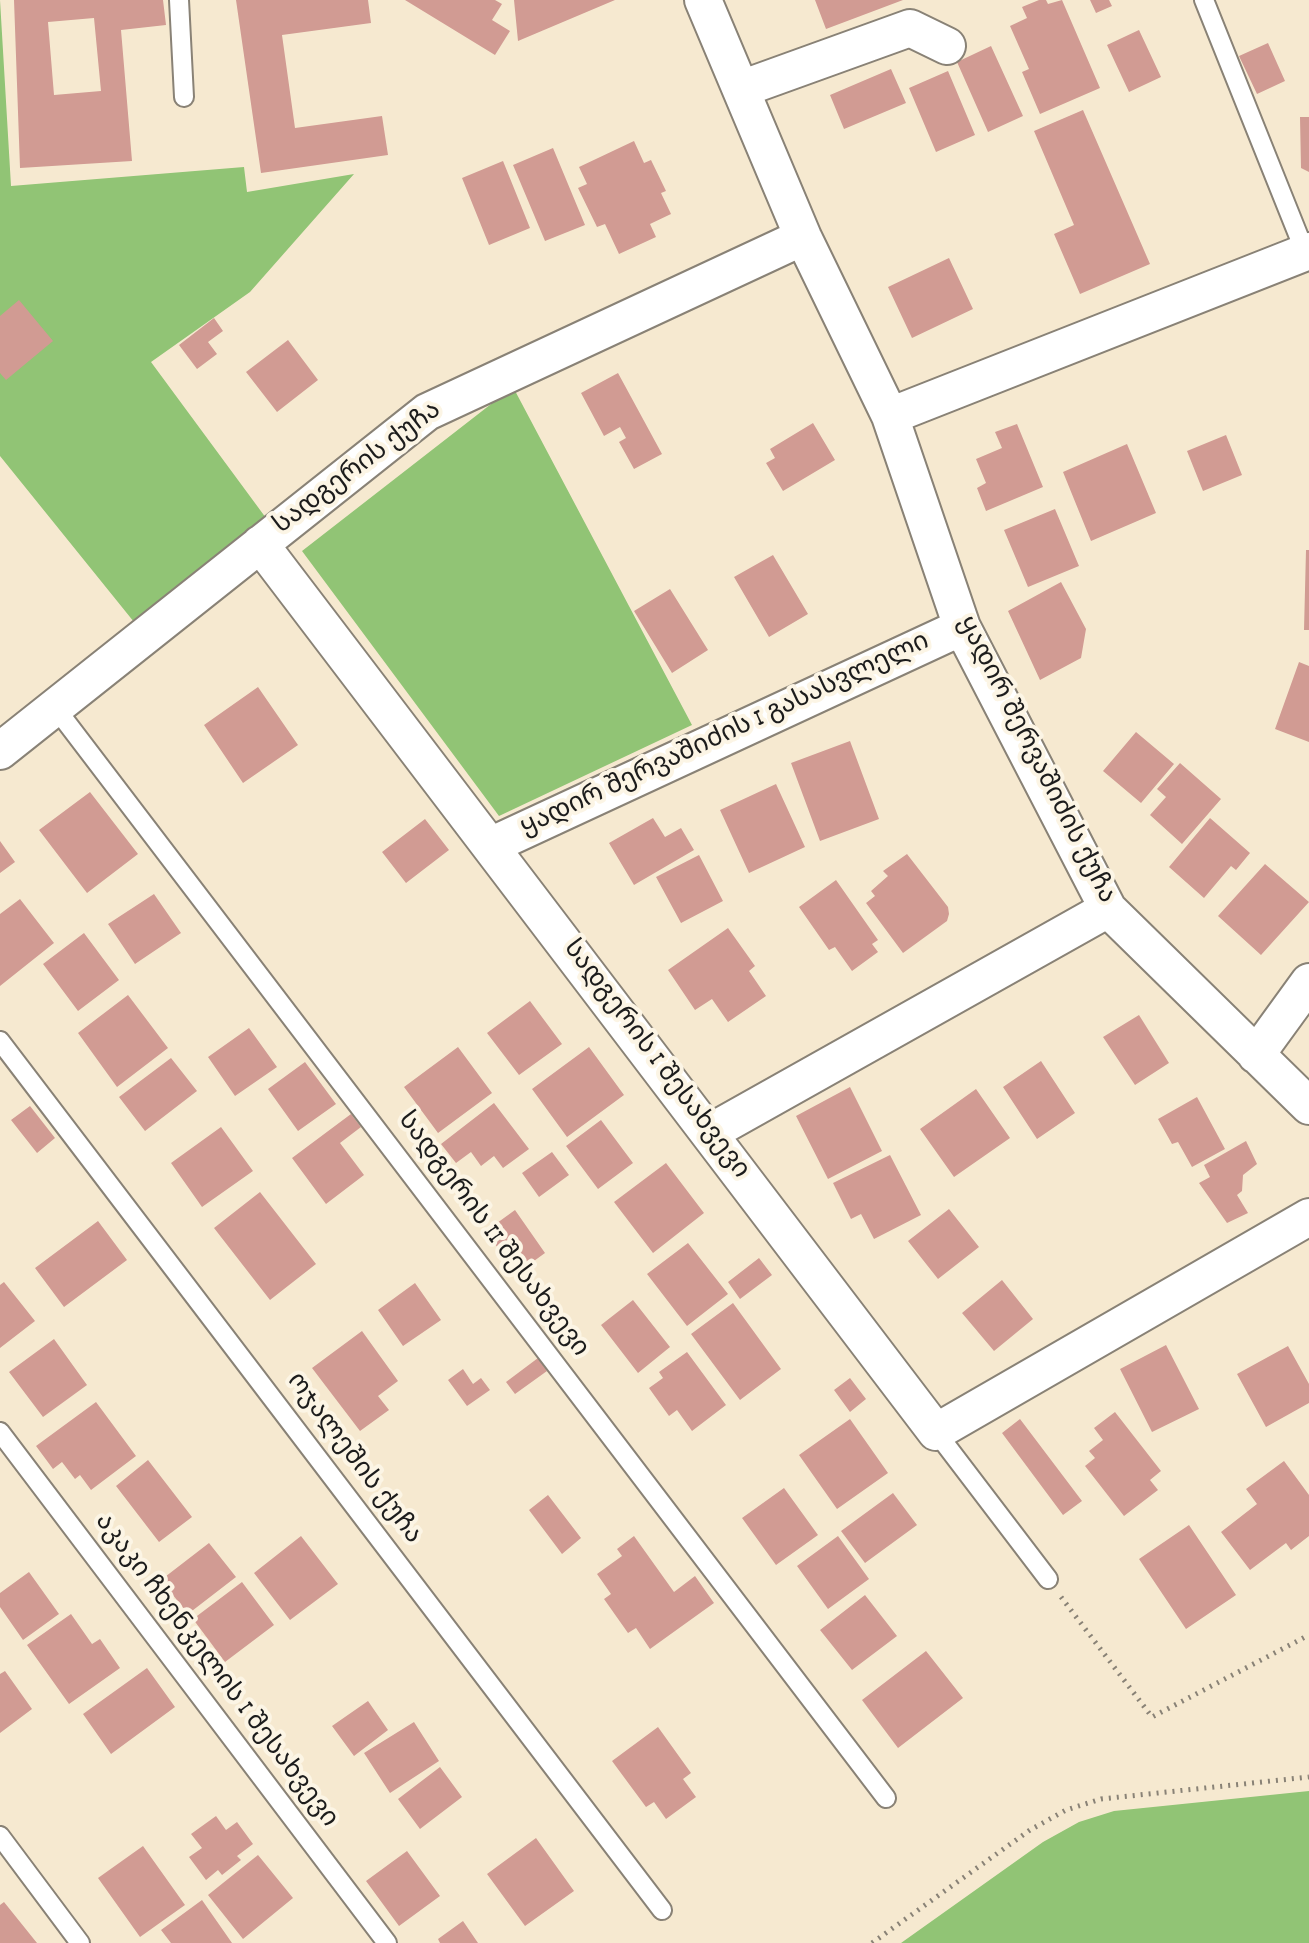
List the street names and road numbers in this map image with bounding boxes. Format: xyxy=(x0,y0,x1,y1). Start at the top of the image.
street label: სადგერის ქუჩა xyxy=(269,397,449,543)
street label: ყადირ შერვაშიძის ქუჩა xyxy=(948,612,1120,910)
street label: ყადირ შერვაშიძის I გასასვლელი xyxy=(517,628,935,846)
street label: სადგერის I შესახვევი xyxy=(554,935,754,1187)
street label: სადგერის II შესახვევი xyxy=(389,1107,593,1365)
street label: ოჯალეშის ქუჩა xyxy=(278,1368,426,1552)
street label: აკაკი ჩხენკელის I შესახვევი xyxy=(86,1509,342,1835)

